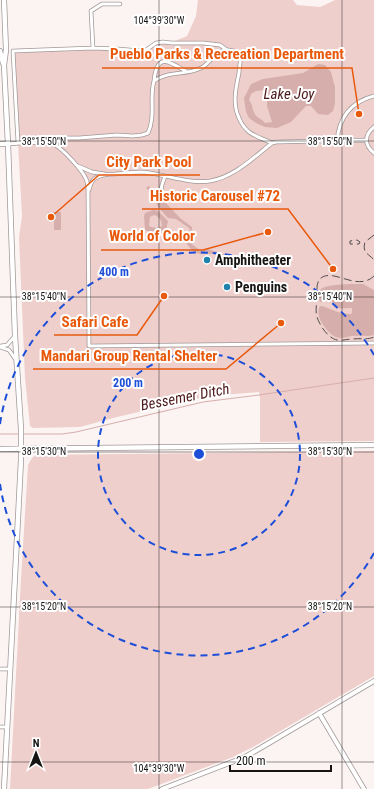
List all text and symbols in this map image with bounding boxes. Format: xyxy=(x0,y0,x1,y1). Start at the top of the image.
text: 104°39'30"W xyxy=(134,15,185,26)
callout: Pueblo Parks & Recreation Department xyxy=(102,41,352,68)
text: Pueblo Parks & Recreation Department xyxy=(110,45,344,63)
water label: Lake Joy xyxy=(264,85,315,103)
text: 38°15'50"N xyxy=(22,136,66,147)
text: 38°15'50"N xyxy=(308,136,352,147)
callout: City Park Pool xyxy=(99,148,200,175)
text: City Park Pool xyxy=(106,153,192,171)
callout: Historic Carousel #72 xyxy=(142,182,288,209)
text: Historic Carousel #72 xyxy=(150,187,280,205)
callout: World of Color xyxy=(101,223,203,250)
text: World of Color xyxy=(109,227,195,245)
place label: Amphitheater xyxy=(215,252,291,268)
marker: Amphitheater xyxy=(202,255,212,265)
text: 400 m xyxy=(99,265,129,279)
place label: Penguins xyxy=(235,279,287,295)
marker: Penguins xyxy=(222,282,232,292)
text: 38°15'40"N xyxy=(22,291,66,302)
text: 38°15'40"N xyxy=(308,291,352,302)
callout: Safari Cafe xyxy=(54,308,137,335)
text: Safari Cafe xyxy=(62,313,128,331)
callout: Mandari Group Rental Shelter xyxy=(33,342,226,369)
text: Mandari Group Rental Shelter xyxy=(41,347,217,365)
text: 200 m xyxy=(113,376,143,390)
water label: Bessemer Ditch xyxy=(139,380,231,414)
text: 38°15'30"N xyxy=(22,446,66,457)
text: 38°15'30"N xyxy=(308,446,352,457)
centre of rings xyxy=(192,447,206,461)
text: 38°15'20"N xyxy=(22,601,66,612)
text: 38°15'20"N xyxy=(308,601,352,612)
north arrow xyxy=(16,733,56,773)
text: N xyxy=(33,737,40,750)
scale bar xyxy=(230,747,331,773)
text: 200 m xyxy=(236,754,266,768)
text: 104°39'30"W xyxy=(134,763,185,774)

